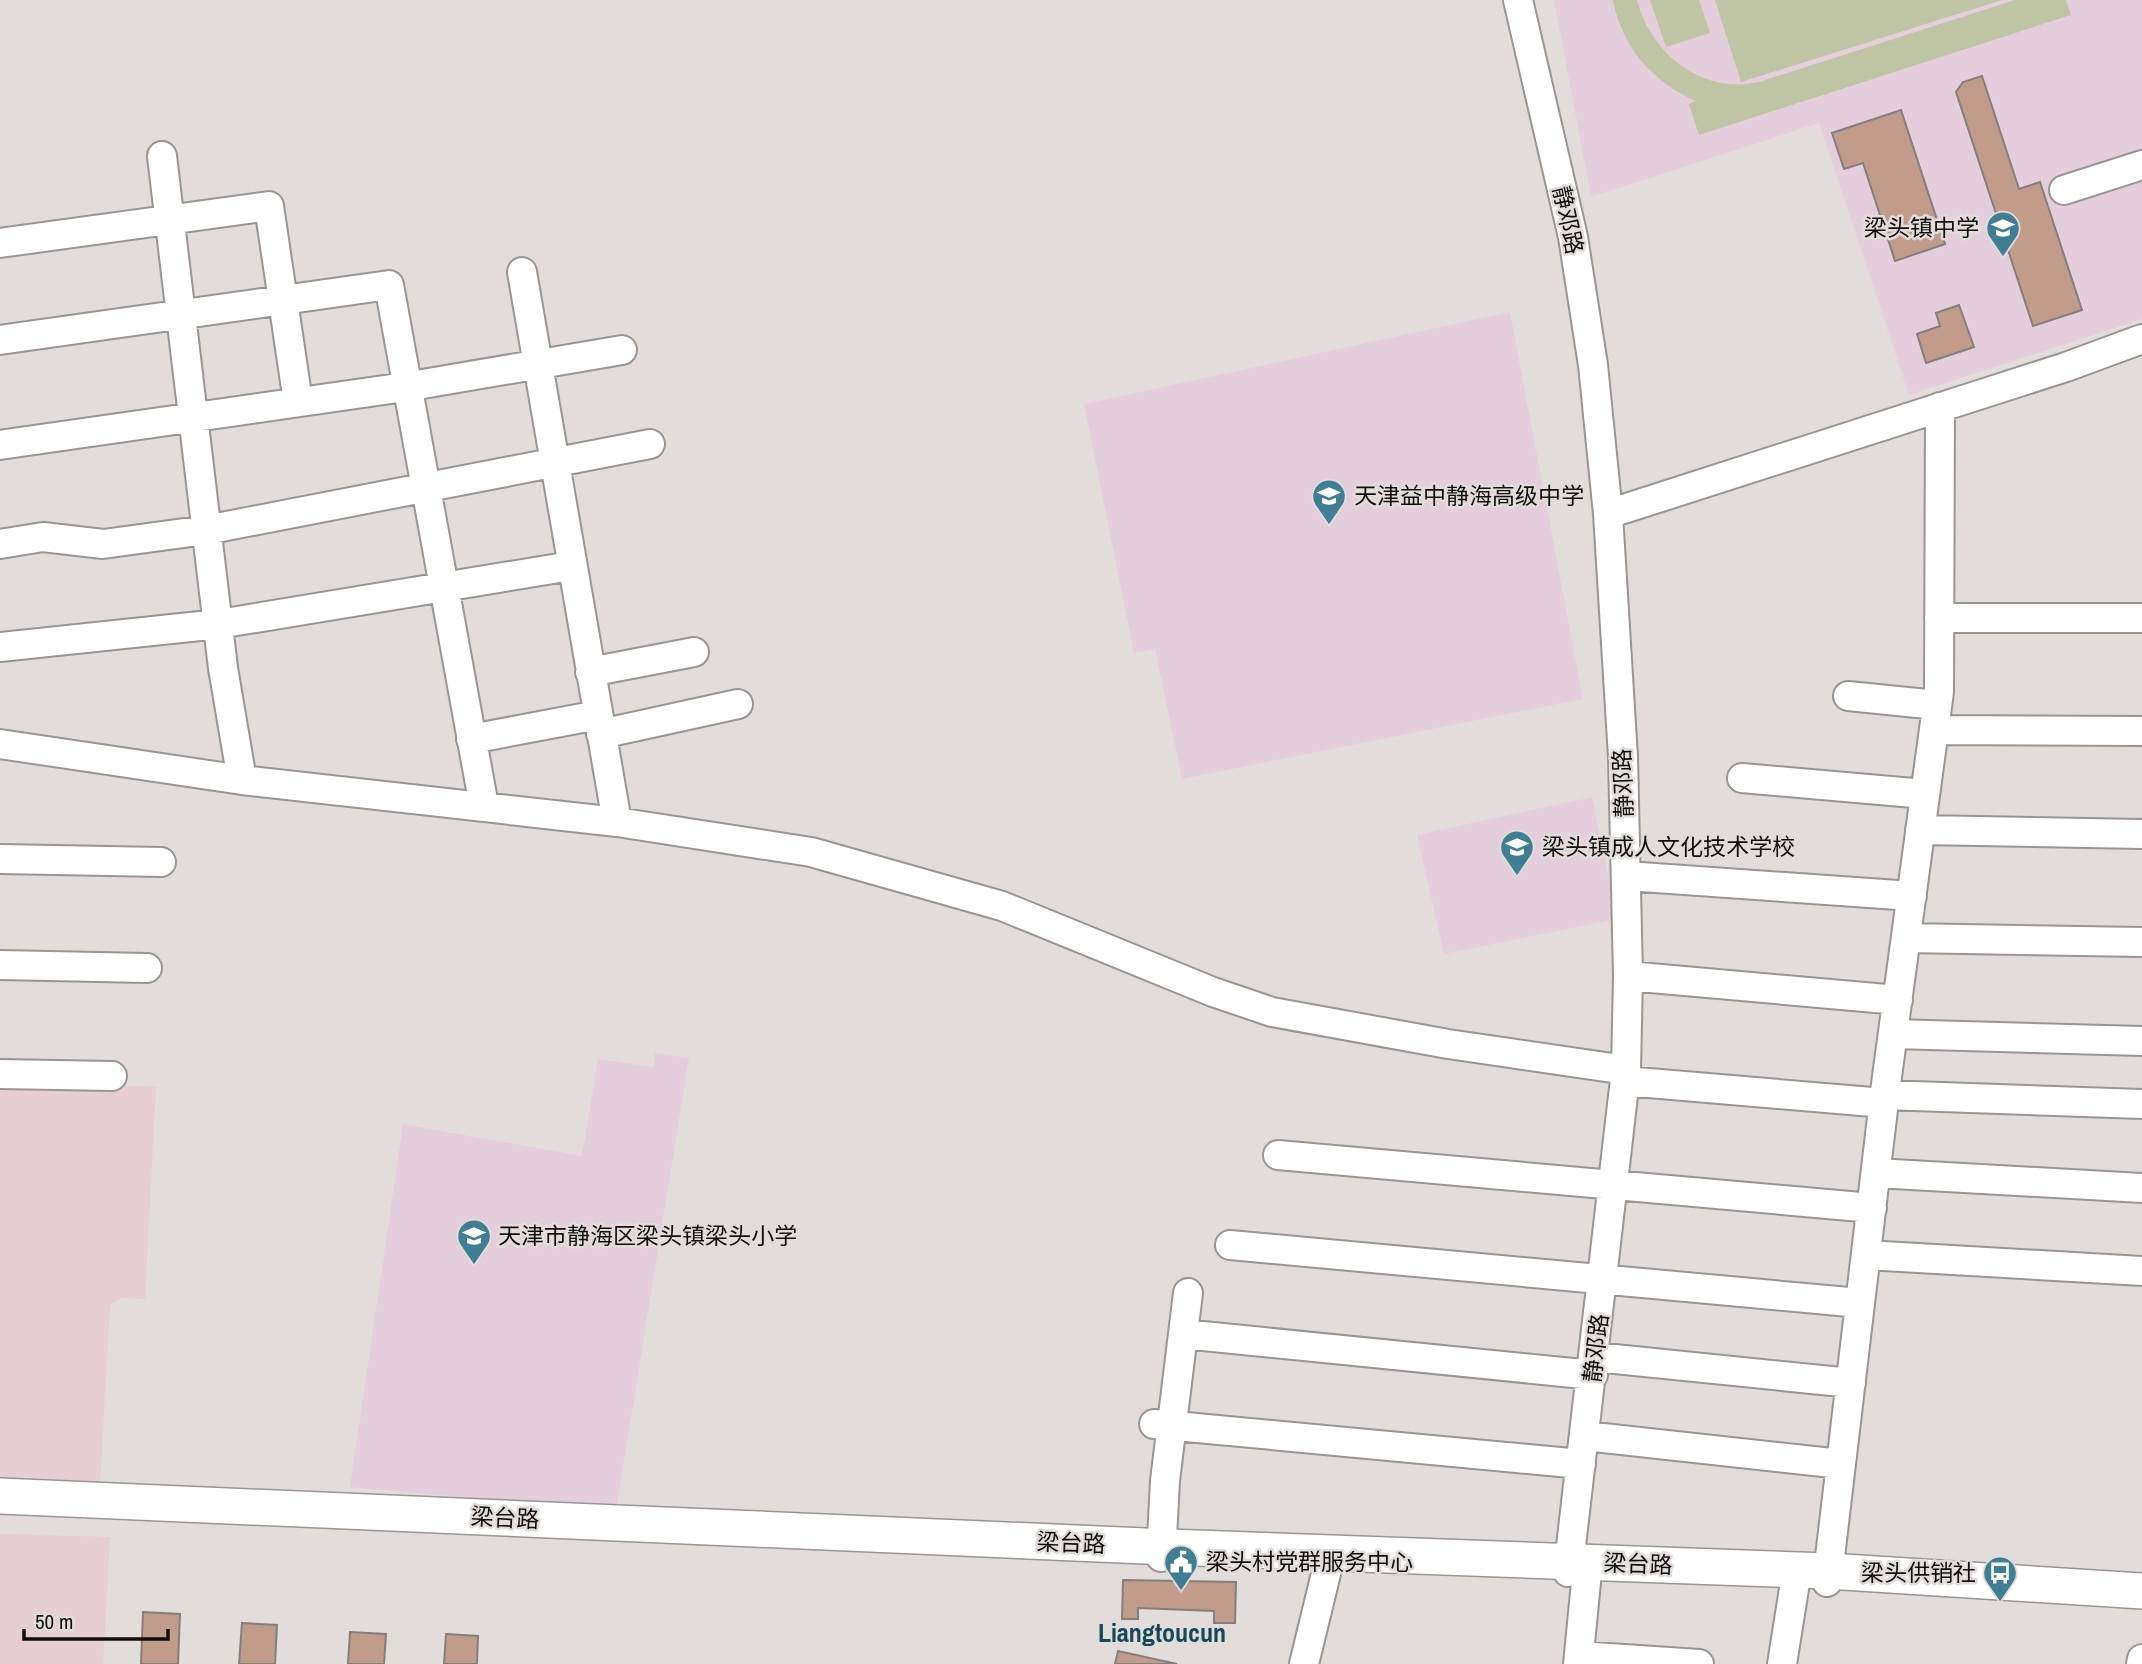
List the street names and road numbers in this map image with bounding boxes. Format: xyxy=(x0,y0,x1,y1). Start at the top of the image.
street label: 静邓路 xyxy=(1546,183,1591,257)
street label: 静邓路 xyxy=(1606,748,1639,818)
street label: 静邓路 xyxy=(1576,1312,1615,1384)
street label: 梁台路 xyxy=(470,1500,540,1535)
street label: 梁台路 xyxy=(1036,1526,1106,1559)
street label: 梁台路 xyxy=(1603,1547,1673,1580)

